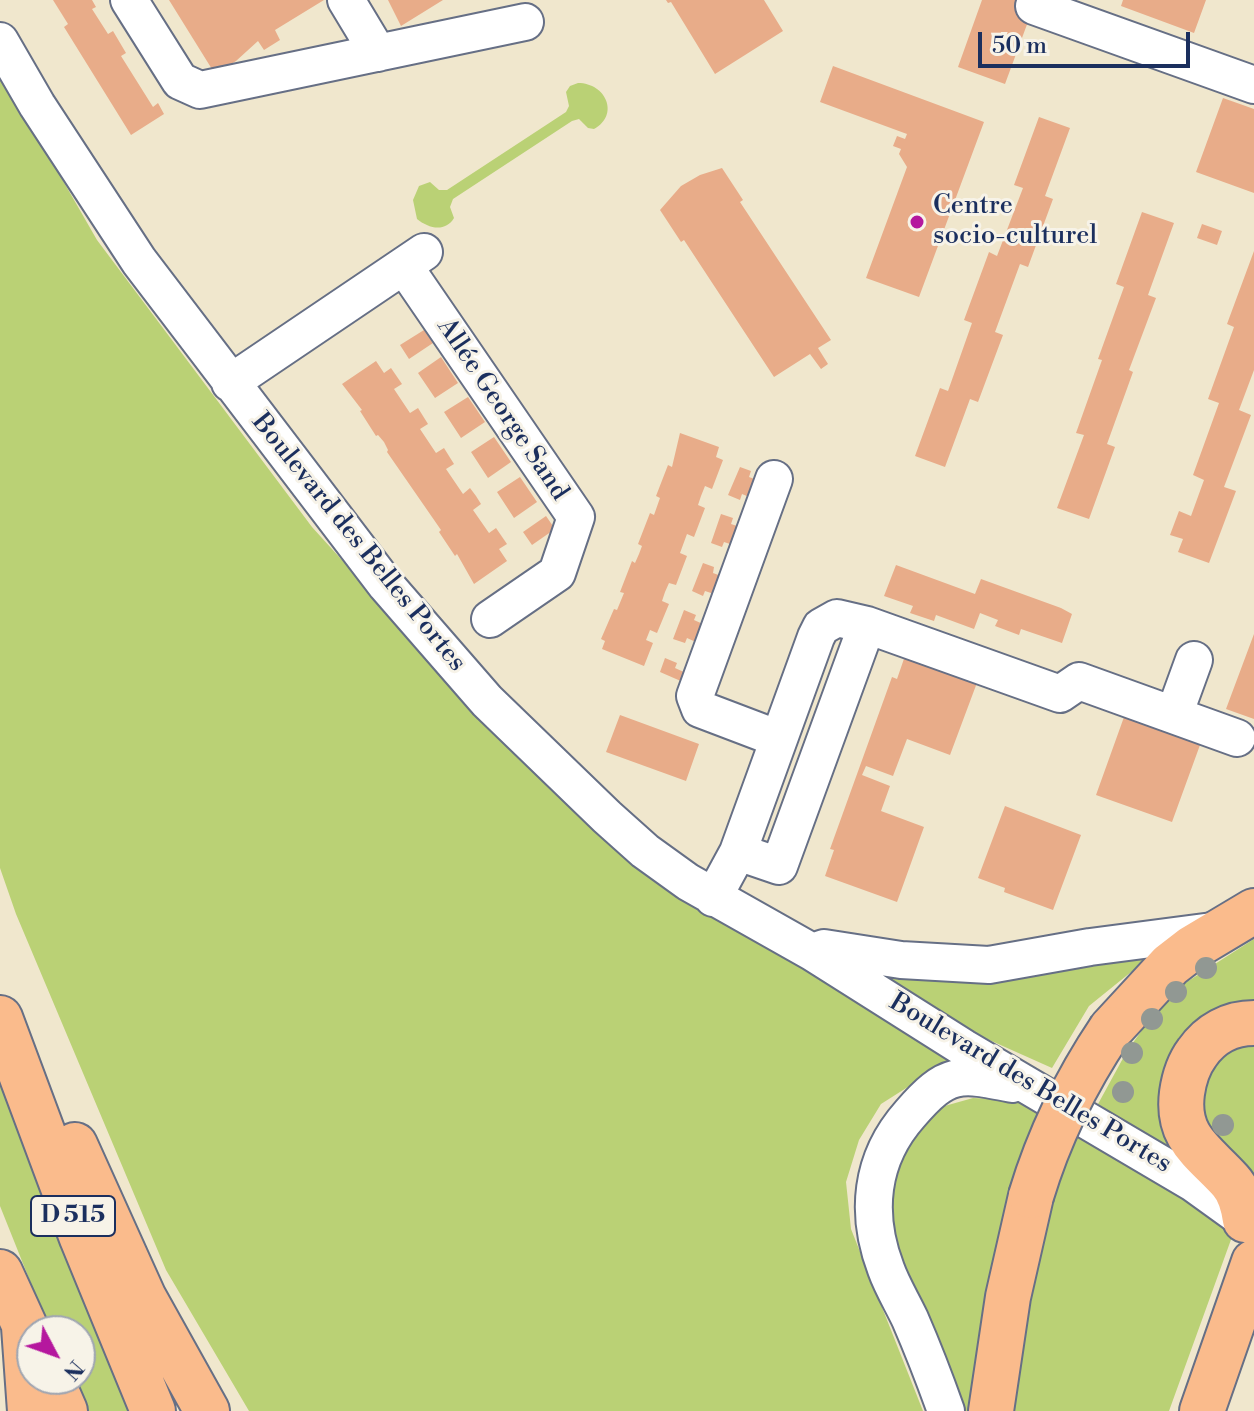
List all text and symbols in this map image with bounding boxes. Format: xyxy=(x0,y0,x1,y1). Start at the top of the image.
scale bar xyxy=(982,16,1194,66)
text: 50 m xyxy=(992,31,1047,61)
place label: Centre socio-culturel xyxy=(933,191,1097,252)
marker: Centre socio-culturel xyxy=(908,213,926,231)
street label: Allée George Sand xyxy=(430,313,574,507)
street label: Boulevard des Belles Portes xyxy=(244,408,472,678)
street label: Boulevard des Belles Portes xyxy=(884,987,1176,1181)
road number: D 515 xyxy=(31,1196,115,1236)
north arrow xyxy=(16,1315,96,1395)
text: N xyxy=(57,1354,89,1385)

